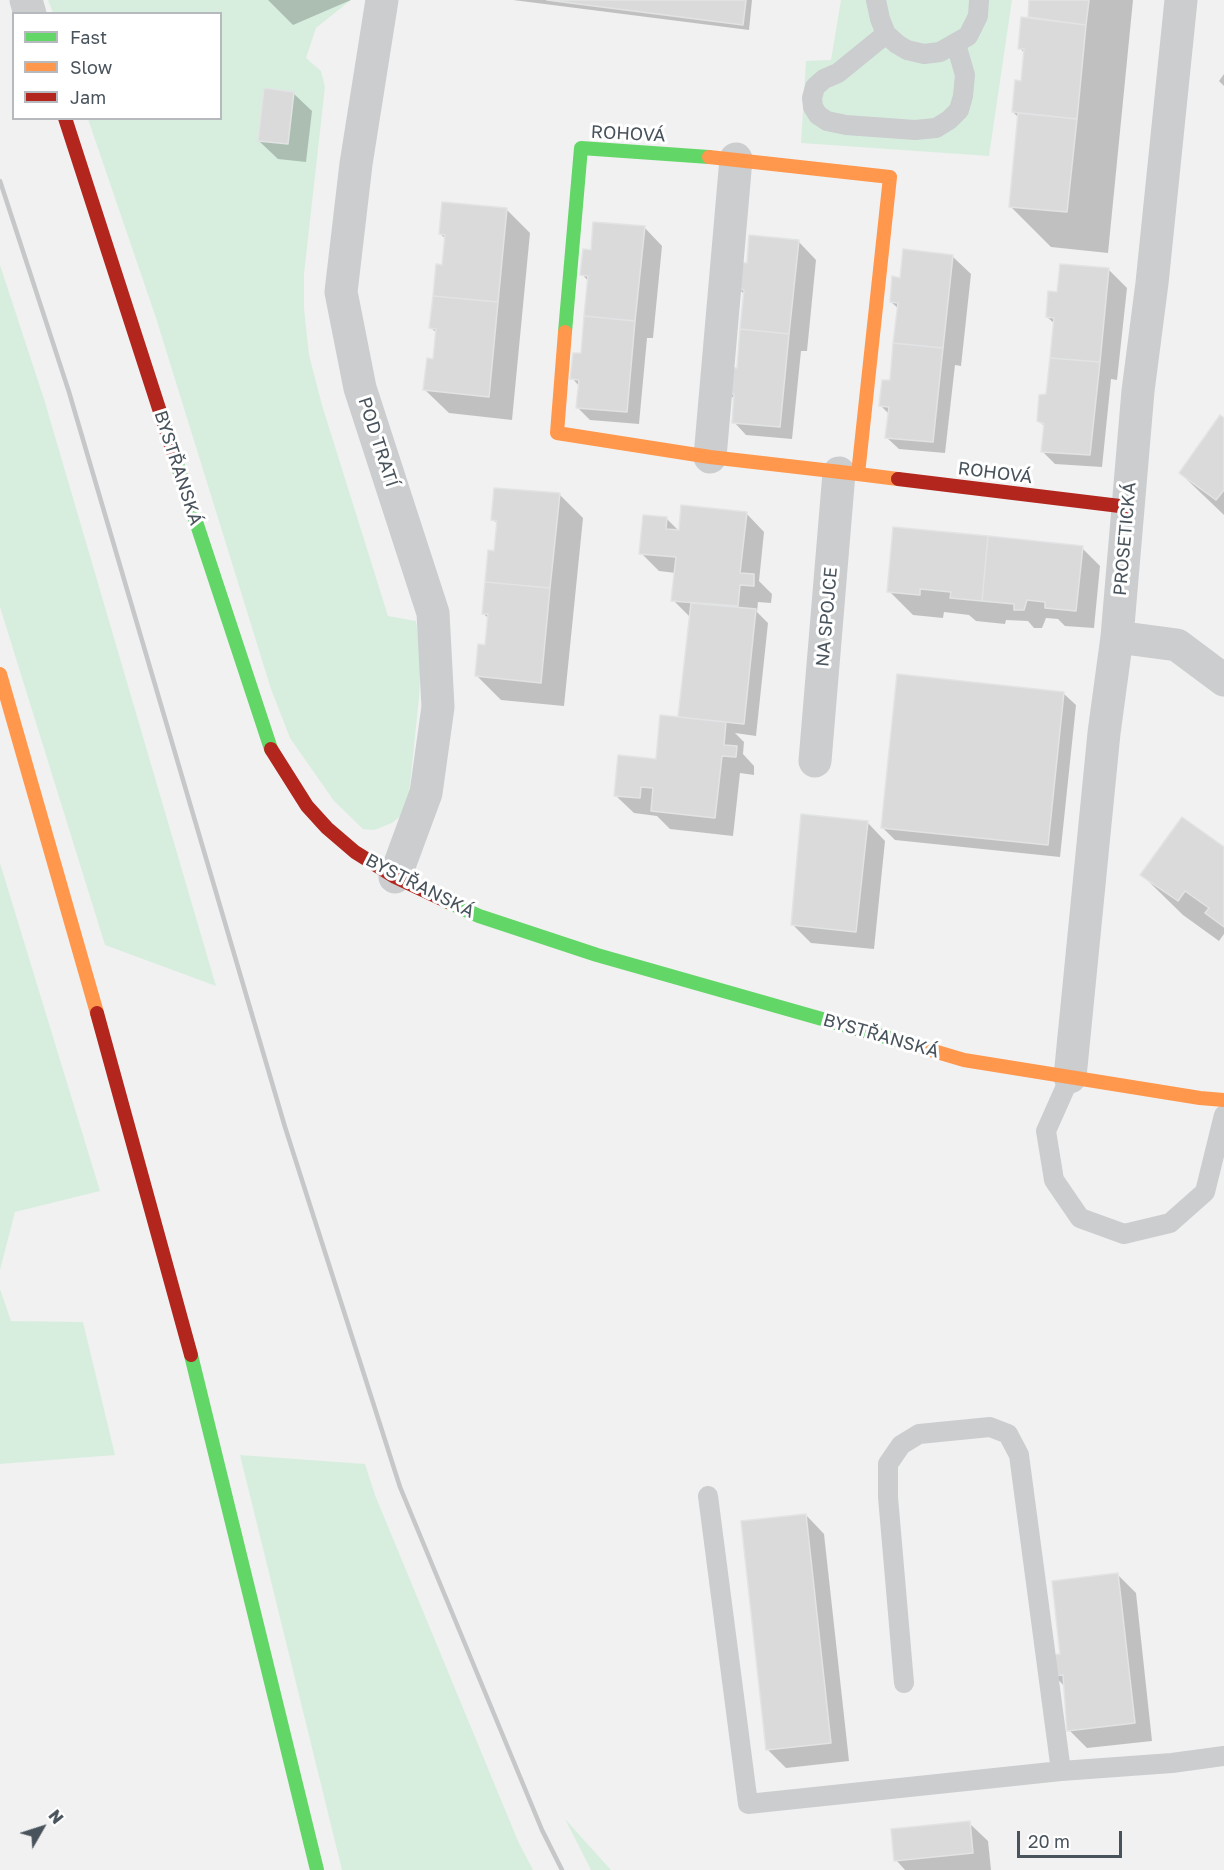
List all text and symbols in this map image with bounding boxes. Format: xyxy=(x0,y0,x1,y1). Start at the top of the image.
legend xyxy=(12,12,222,120)
text: Fast xyxy=(70,26,107,48)
text: Slow xyxy=(70,56,112,78)
text: Jam xyxy=(70,86,106,108)
street label: ROHOVÁ xyxy=(590,121,666,147)
street label: POD TRATÍ xyxy=(353,394,403,490)
street label: BYSTŘANSKÁ xyxy=(149,408,207,528)
street label: ROHOVÁ xyxy=(957,458,1033,488)
street label: PROSETICKÁ xyxy=(1109,481,1141,597)
street label: NA SPOJCE xyxy=(812,566,842,668)
street label: BYSTŘANSKÁ xyxy=(362,849,478,923)
street label: BYSTŘANSKÁ xyxy=(821,1009,941,1063)
north arrow xyxy=(12,1798,72,1858)
text: N xyxy=(44,1806,68,1828)
scale bar xyxy=(1020,1819,1125,1857)
text: 20 m xyxy=(1028,1830,1070,1852)

